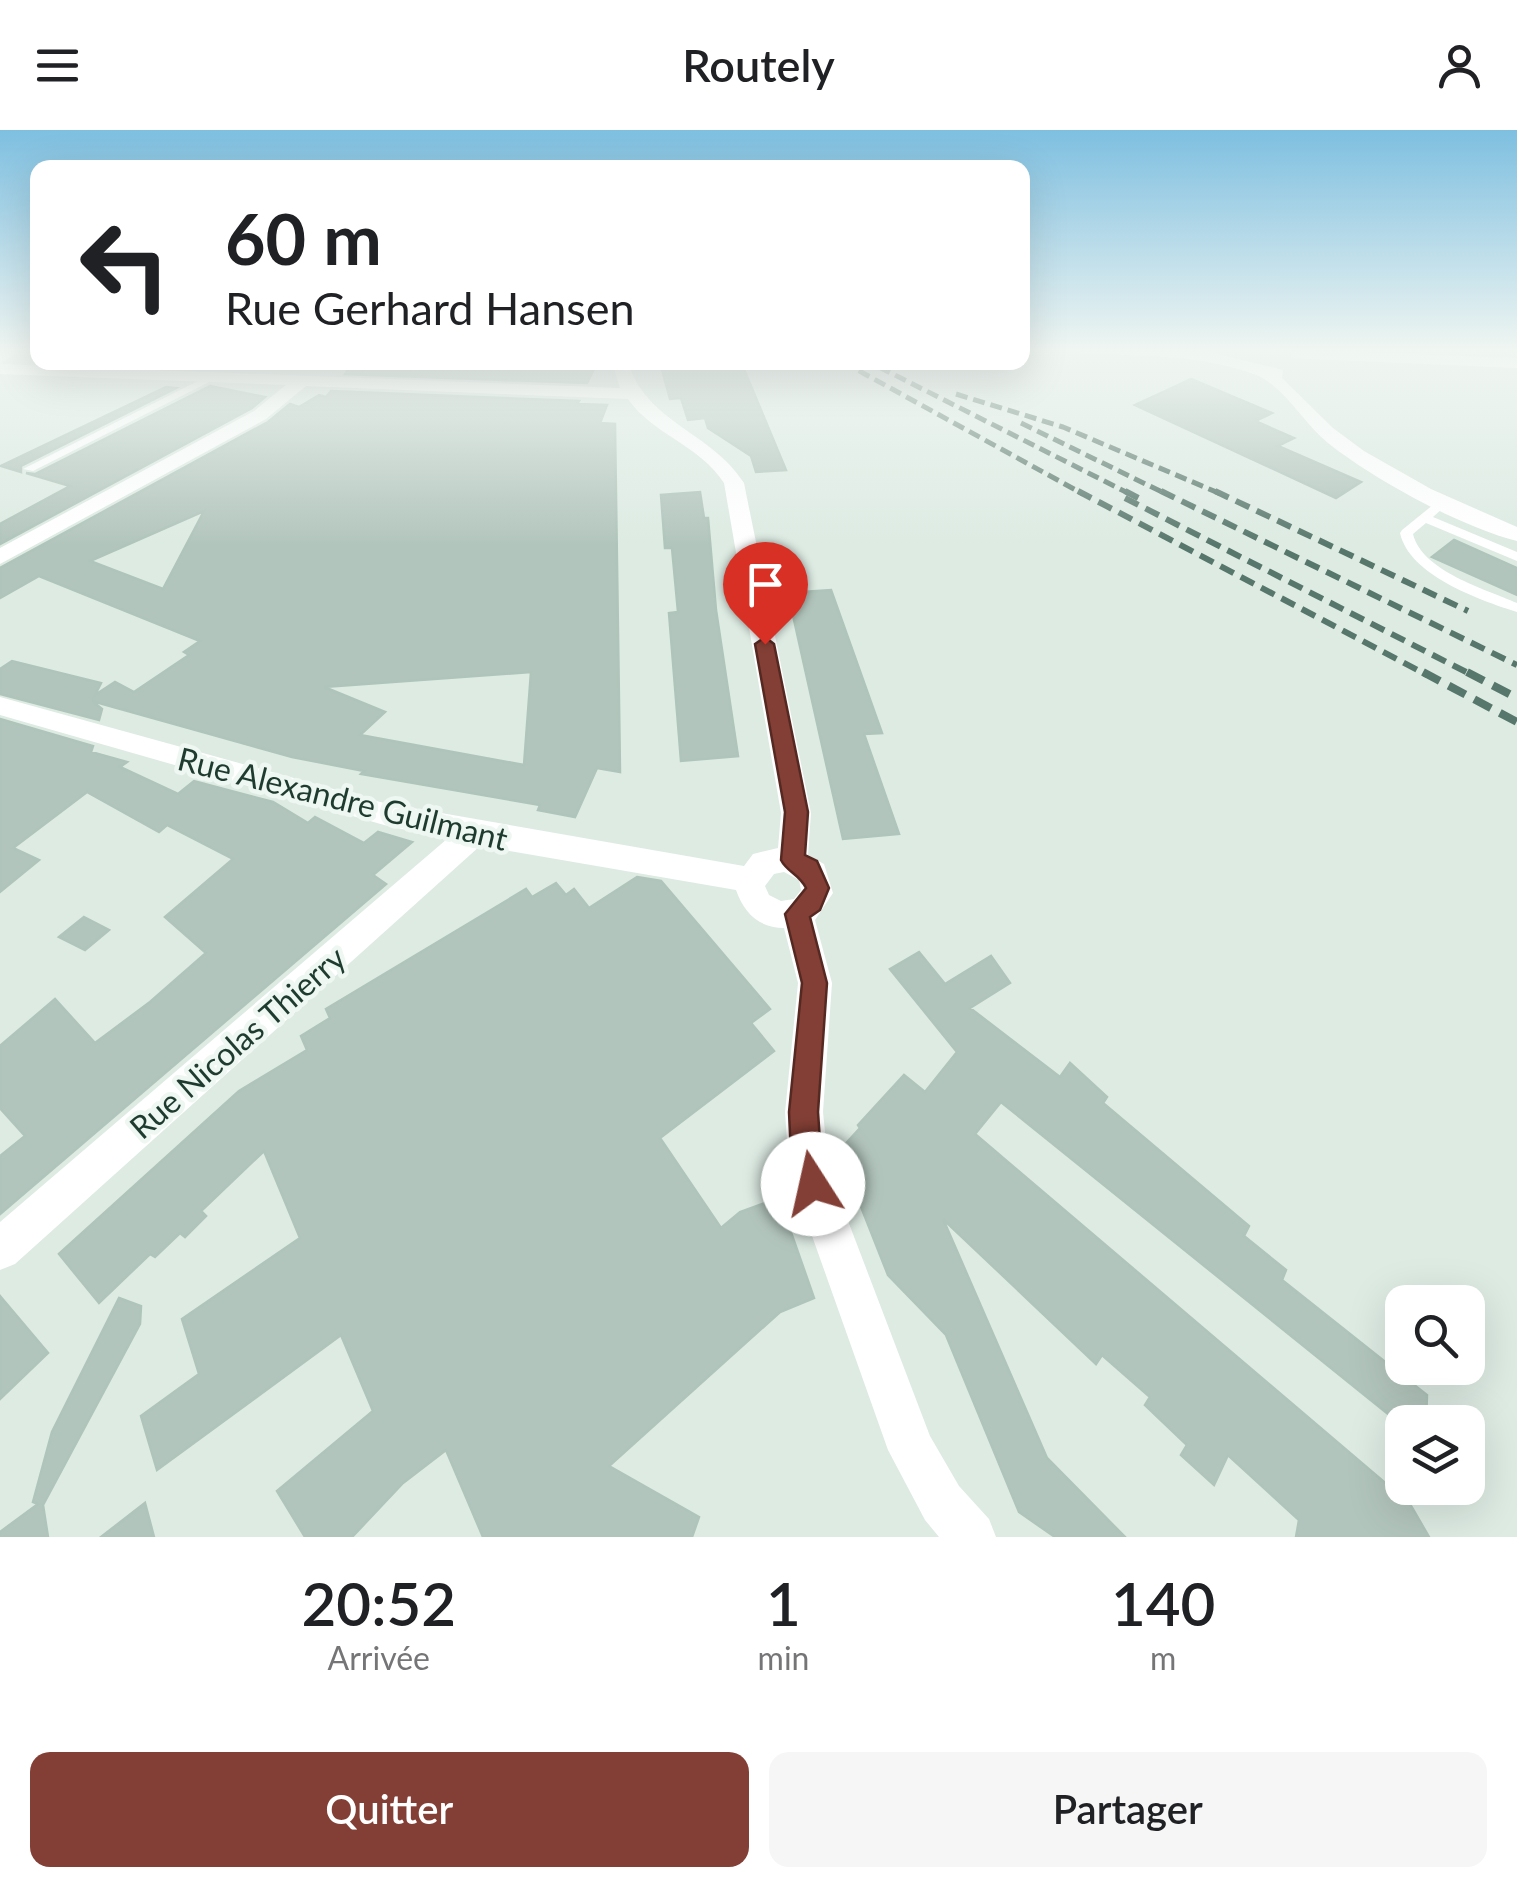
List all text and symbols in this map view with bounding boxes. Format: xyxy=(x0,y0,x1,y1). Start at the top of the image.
icon: menu xyxy=(30,38,85,93)
text: Routely xyxy=(682,38,835,92)
icon: person xyxy=(1432,38,1487,93)
text: 60 m xyxy=(225,196,382,280)
icon: left xyxy=(60,200,190,330)
text: Rue Gerhard Hansen xyxy=(225,281,635,335)
pin xyxy=(723,542,808,645)
icon: arrive xyxy=(738,557,793,612)
street label: Rue Alexandre Guilmant xyxy=(174,738,512,858)
street label: Rue Nicolas Thierry xyxy=(121,937,353,1146)
position arrow xyxy=(761,1132,865,1236)
map controls xyxy=(1385,1285,1485,1505)
button: search xyxy=(1385,1285,1485,1385)
button: layers xyxy=(1385,1405,1485,1505)
text: 20:52 xyxy=(302,1567,456,1639)
text: 1 xyxy=(766,1567,801,1639)
text: 140 xyxy=(1111,1567,1215,1639)
text: Arrivée xyxy=(328,1638,430,1677)
text: min xyxy=(758,1638,809,1677)
text: m xyxy=(1150,1638,1176,1677)
button: Quitter xyxy=(30,1752,749,1867)
button: Partager xyxy=(769,1752,1487,1867)

